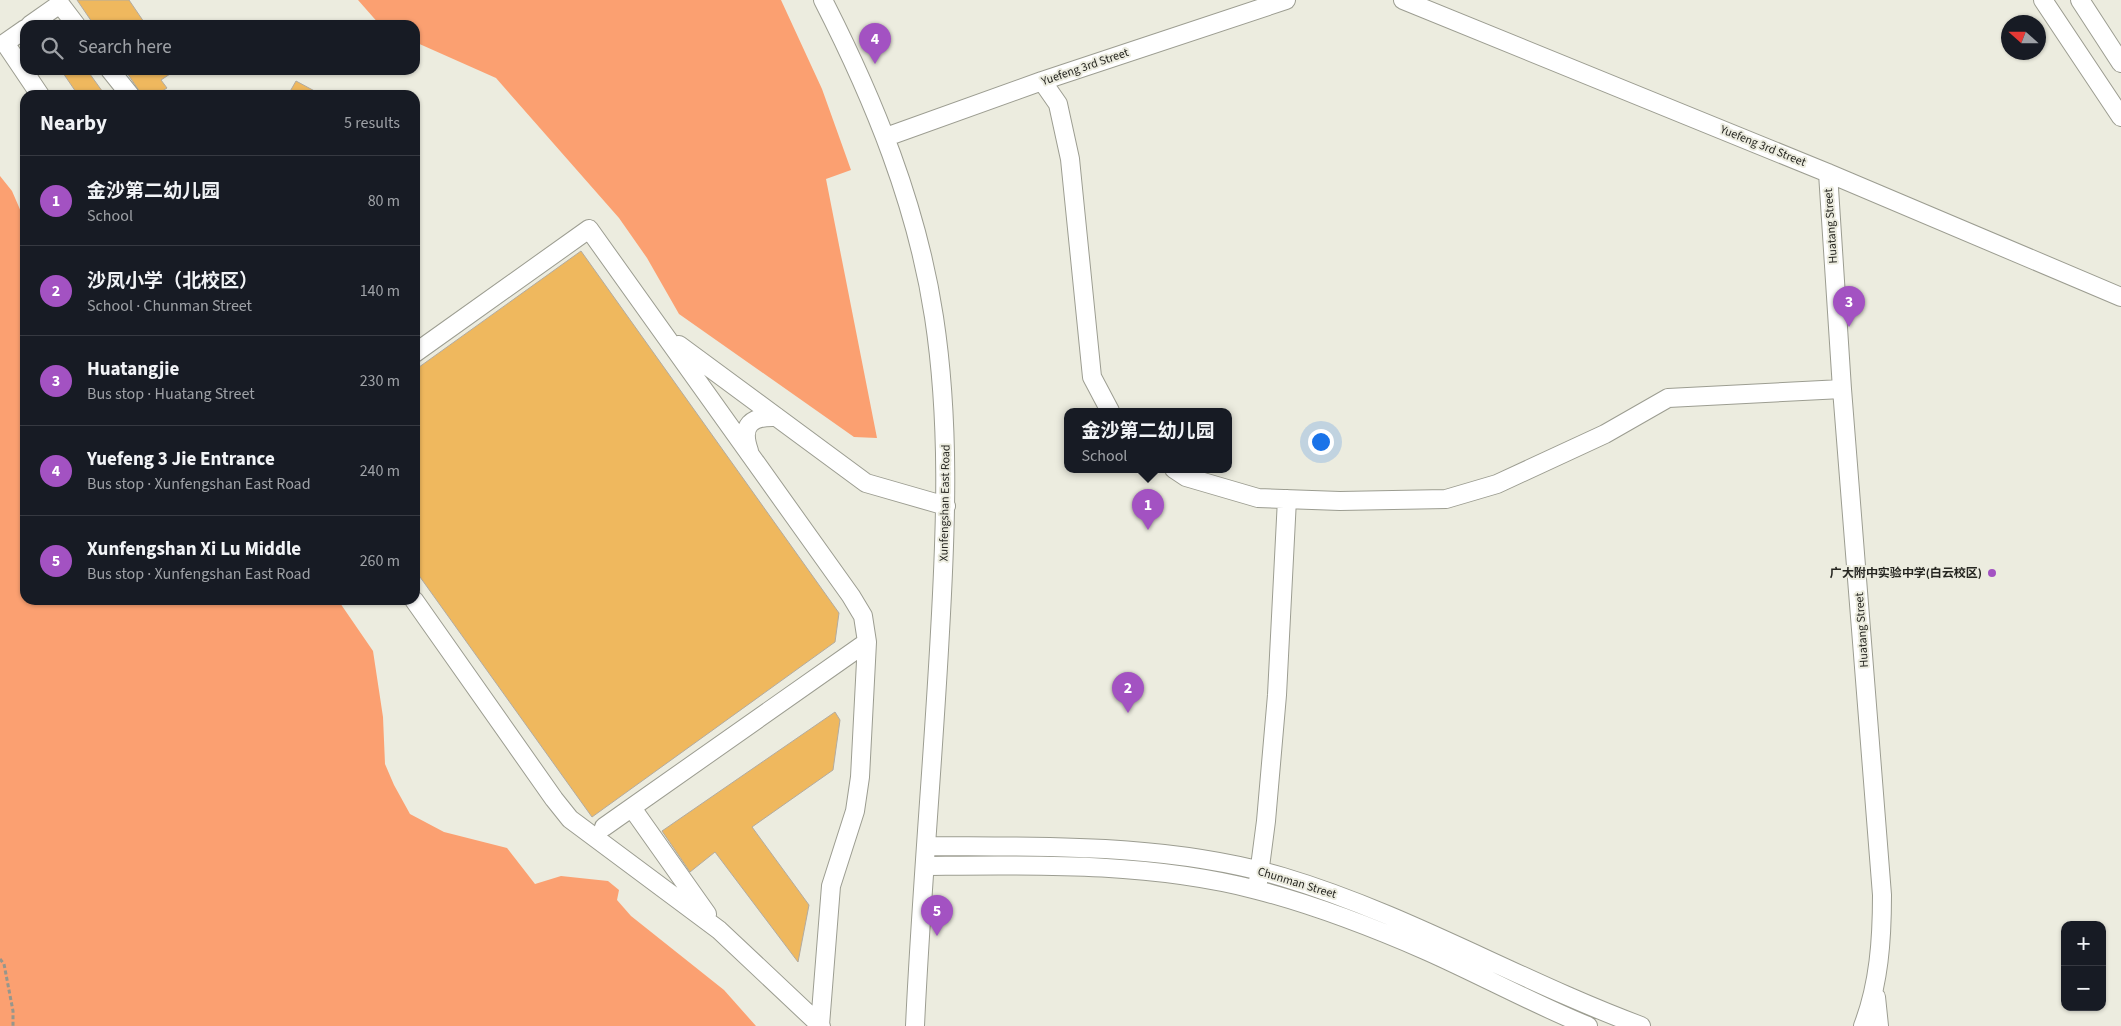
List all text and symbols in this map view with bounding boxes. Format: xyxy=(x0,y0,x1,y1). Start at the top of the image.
north arrow xyxy=(2001,15,2046,60)
search box xyxy=(20,20,420,75)
pin: 4 xyxy=(859,23,891,64)
icon: search xyxy=(38,34,66,62)
text: Search here xyxy=(78,34,172,61)
street label: Yuefeng 3rd Street xyxy=(1038,44,1131,90)
text: Nearby xyxy=(40,108,107,138)
text: 5 results xyxy=(344,112,400,134)
street label: Yuefeng 3rd Street xyxy=(1717,121,1808,171)
text: 金沙第二幼儿园 xyxy=(87,178,220,205)
street label: Huatang Street xyxy=(1820,188,1842,264)
text: 1 xyxy=(52,190,60,212)
text: 80 m xyxy=(368,190,400,212)
text: School xyxy=(87,205,133,227)
text: 沙凤小学（北校区） xyxy=(87,268,258,295)
text: 2 xyxy=(52,280,60,302)
text: 140 m xyxy=(360,280,400,302)
pin: 3 xyxy=(1833,286,1865,327)
text: School · Chunman Street xyxy=(87,295,252,317)
text: Huatangjie xyxy=(87,356,179,383)
text: 3 xyxy=(52,370,60,392)
text: 230 m xyxy=(360,370,400,392)
text: Bus stop · Huatang Street xyxy=(87,383,255,405)
popup xyxy=(1064,408,1232,473)
text: 金沙第二幼儿园 xyxy=(1081,418,1215,445)
your location xyxy=(1308,429,1334,455)
street label: Xunfengshan East Road xyxy=(935,444,955,562)
text: School xyxy=(1081,445,1127,467)
text: Yuefeng 3 Jie Entrance xyxy=(87,446,275,473)
text: 4 xyxy=(52,460,60,482)
text: 240 m xyxy=(360,460,400,482)
text: Bus stop · Xunfengshan East Road xyxy=(87,473,311,495)
pin: 1 xyxy=(1132,489,1164,530)
text: Xunfengshan Xi Lu Middle xyxy=(87,536,301,563)
text: 5 xyxy=(52,550,60,572)
text: 260 m xyxy=(360,550,400,572)
text: Bus stop · Xunfengshan East Road xyxy=(87,563,311,585)
place label: 广大附中实验中学(白云校区) xyxy=(1830,565,1982,582)
marker: 广大附中实验中学(白云校区) xyxy=(1986,567,1998,579)
street label: Huatang Street xyxy=(1851,592,1873,668)
pin: 2 xyxy=(1112,672,1144,713)
street label: Chunman Street xyxy=(1256,863,1338,903)
pin: 5 xyxy=(921,895,953,936)
map controls xyxy=(2061,921,2106,1011)
button: + xyxy=(2061,921,2106,966)
button: − xyxy=(2061,966,2106,1011)

